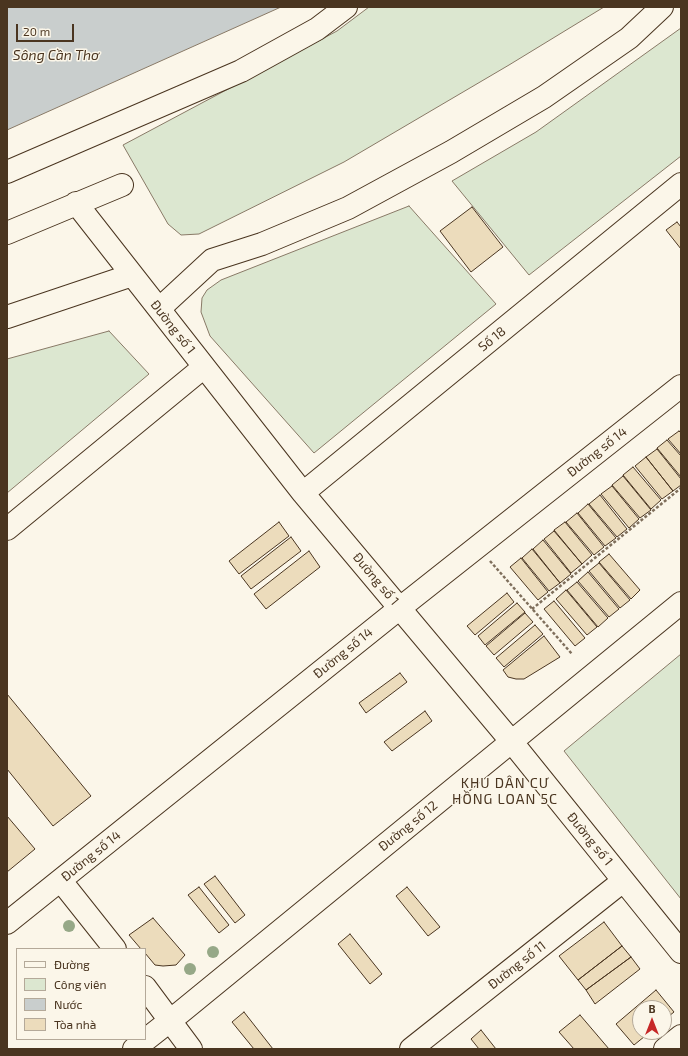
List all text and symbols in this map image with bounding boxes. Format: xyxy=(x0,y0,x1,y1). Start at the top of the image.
scale bar xyxy=(18,16,76,42)
text: 20 m xyxy=(23,24,50,38)
water label: Sông Cần Thơ xyxy=(13,47,99,63)
street label: Đường số 1 xyxy=(147,297,199,357)
street label: Số 18 xyxy=(475,323,509,355)
street label: Đường số 14 xyxy=(564,424,630,480)
street label: Đường số 1 xyxy=(350,550,402,608)
street label: Đường số 14 xyxy=(310,624,376,682)
district label: KHU DÂN CƯ HỒNG LOAN 5C xyxy=(452,775,558,808)
street label: Đường số 12 xyxy=(375,798,441,854)
street label: Đường số 1 xyxy=(564,809,616,869)
street label: Đường số 14 xyxy=(58,827,124,885)
street label: Đường số 11 xyxy=(485,938,549,992)
legend xyxy=(16,948,146,1040)
text: Đường xyxy=(54,957,90,971)
text: Công viên xyxy=(54,977,107,991)
text: Nước xyxy=(54,997,82,1011)
north arrow xyxy=(632,1000,672,1040)
text: B xyxy=(648,1002,656,1015)
text: Tòa nhà xyxy=(54,1017,96,1031)

